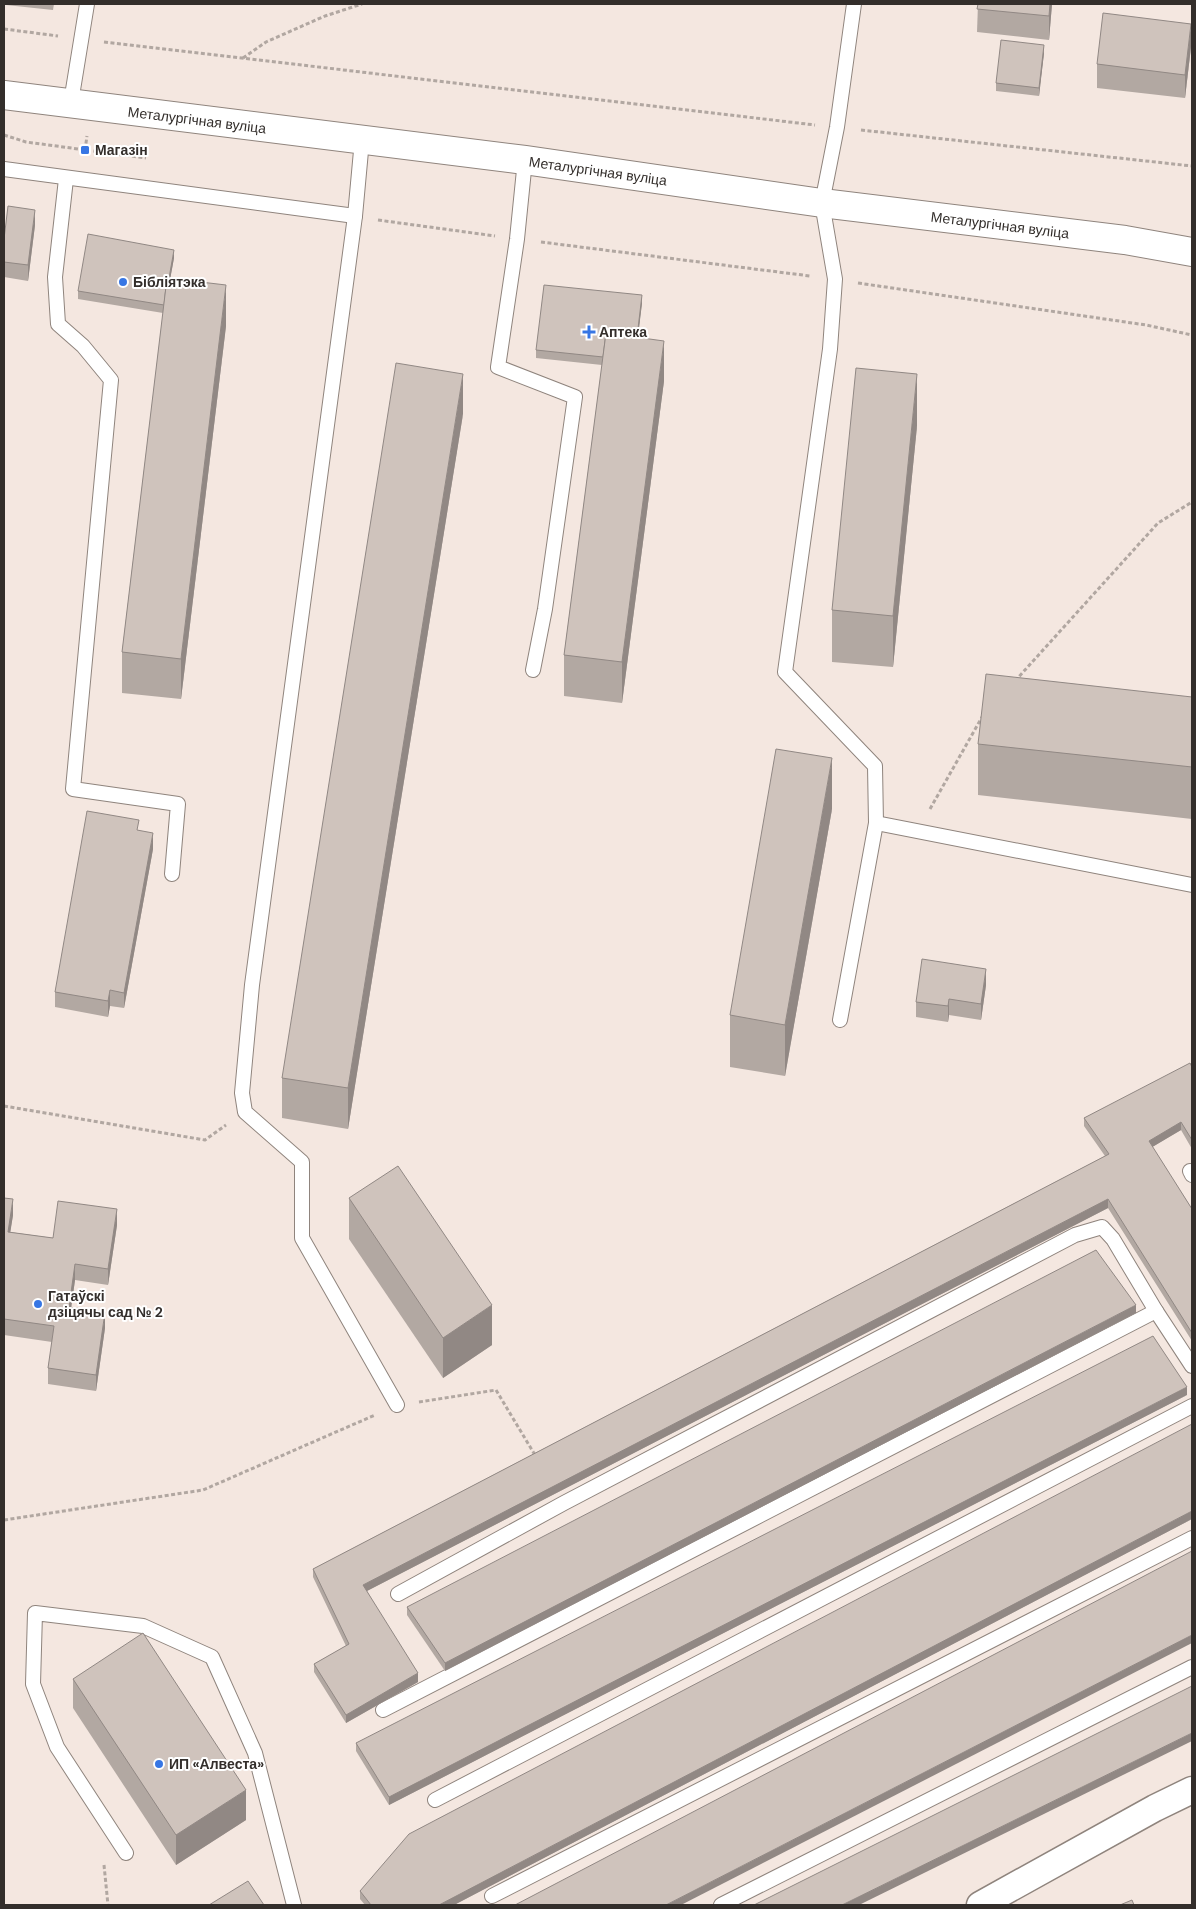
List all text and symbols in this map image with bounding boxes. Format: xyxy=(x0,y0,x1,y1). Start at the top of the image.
street label: Металургічная вуліца xyxy=(127,103,267,137)
place label: Магазін xyxy=(95,141,148,159)
marker: Магазін xyxy=(79,144,91,156)
street label: Металургічная вуліца xyxy=(528,152,668,190)
street label: Металургічная вуліца xyxy=(930,208,1070,242)
place label: Бібліятэка xyxy=(133,273,206,291)
marker: Бібліятэка xyxy=(117,276,129,288)
place label: Аптека xyxy=(599,323,647,341)
marker: Аптека xyxy=(583,326,595,338)
place label: Гатаўскі дзіцячы сад № 2 xyxy=(48,1287,163,1321)
marker: Гатаўскі дзіцячы сад № 2 xyxy=(32,1298,44,1310)
place label: ИП «Алвеста» xyxy=(169,1755,264,1773)
marker: ИП «Алвеста» xyxy=(153,1758,165,1770)

